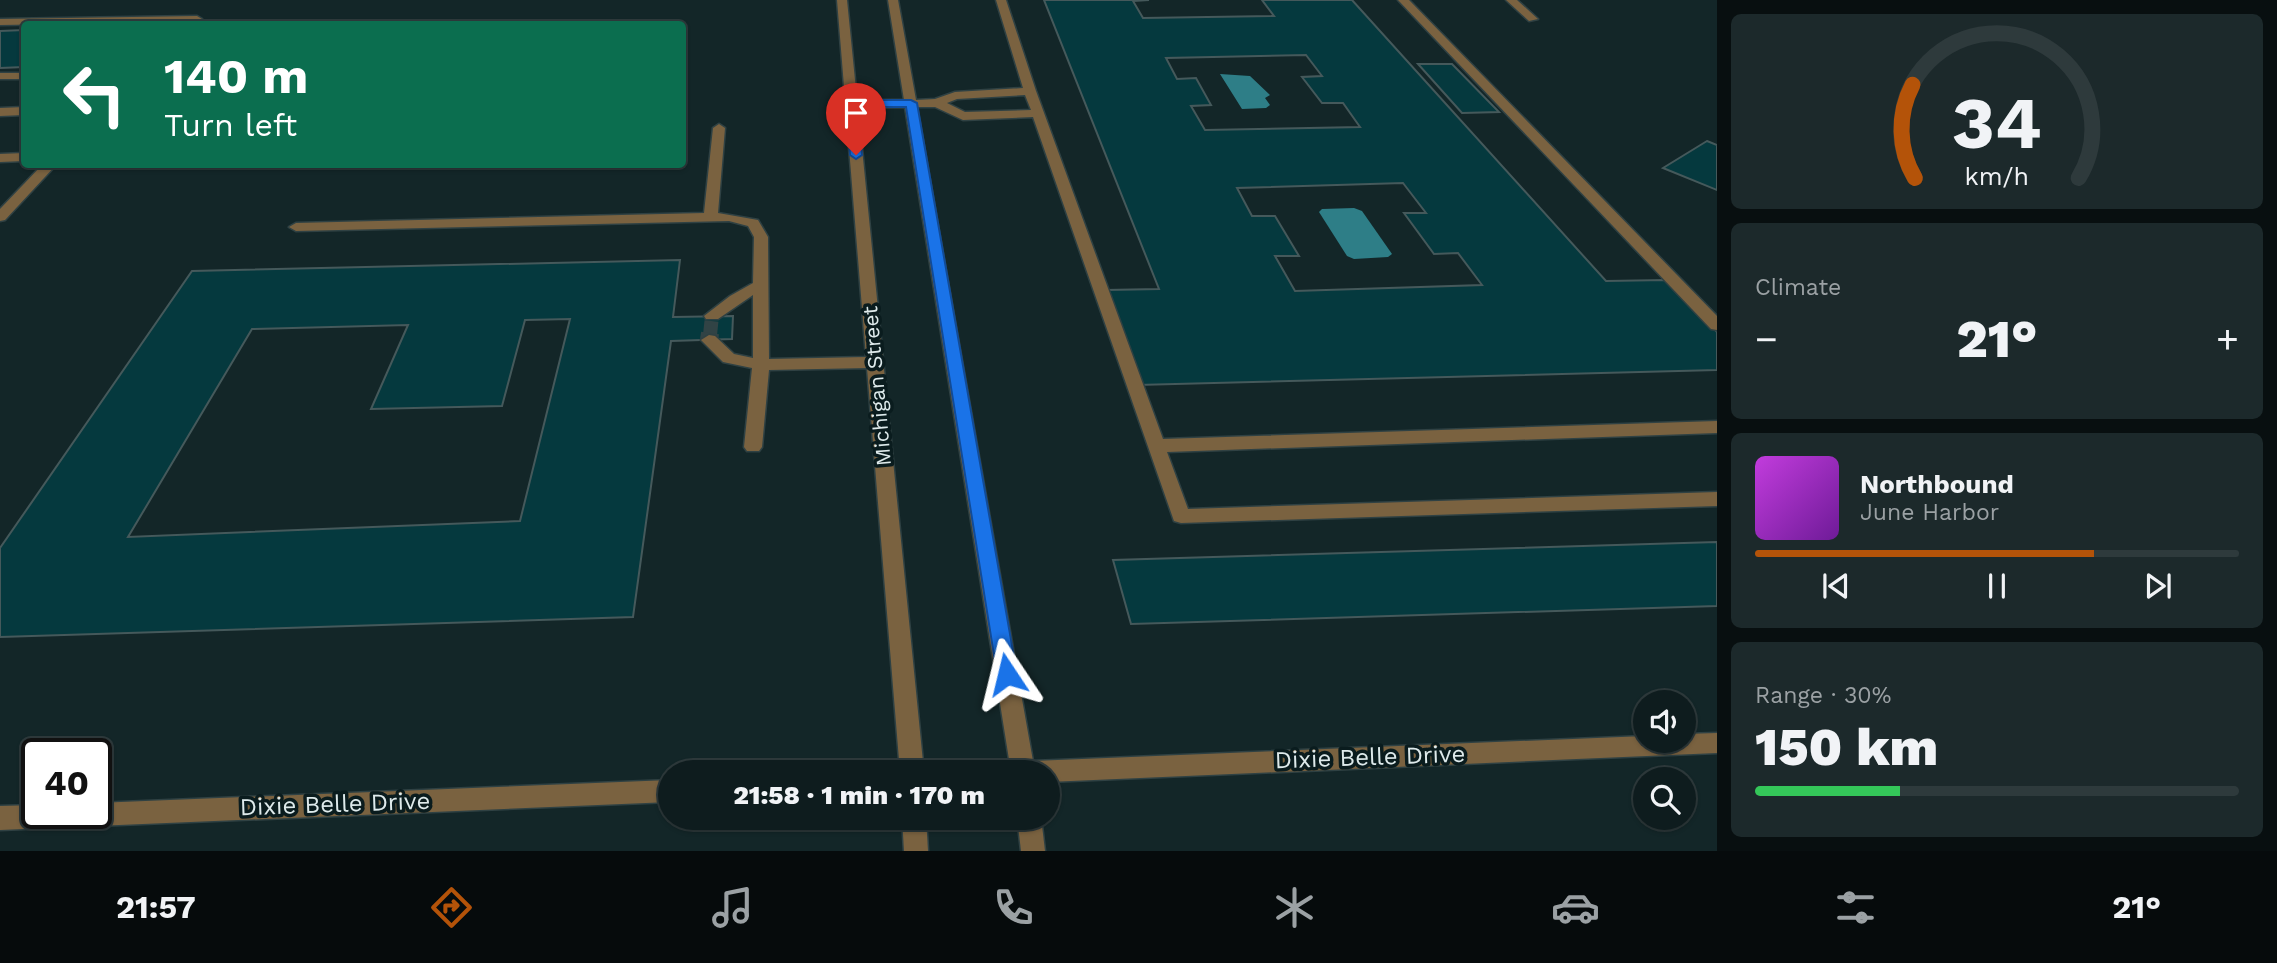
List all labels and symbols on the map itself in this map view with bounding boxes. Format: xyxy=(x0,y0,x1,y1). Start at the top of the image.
pin xyxy=(826,83,886,155)
street label: Michigan Street xyxy=(857,305,896,467)
position arrow xyxy=(970,637,1044,711)
speed limit sign: 40 xyxy=(21,738,112,829)
street label: Dixie Belle Drive xyxy=(1274,740,1466,774)
street label: Dixie Belle Drive xyxy=(239,787,431,821)

